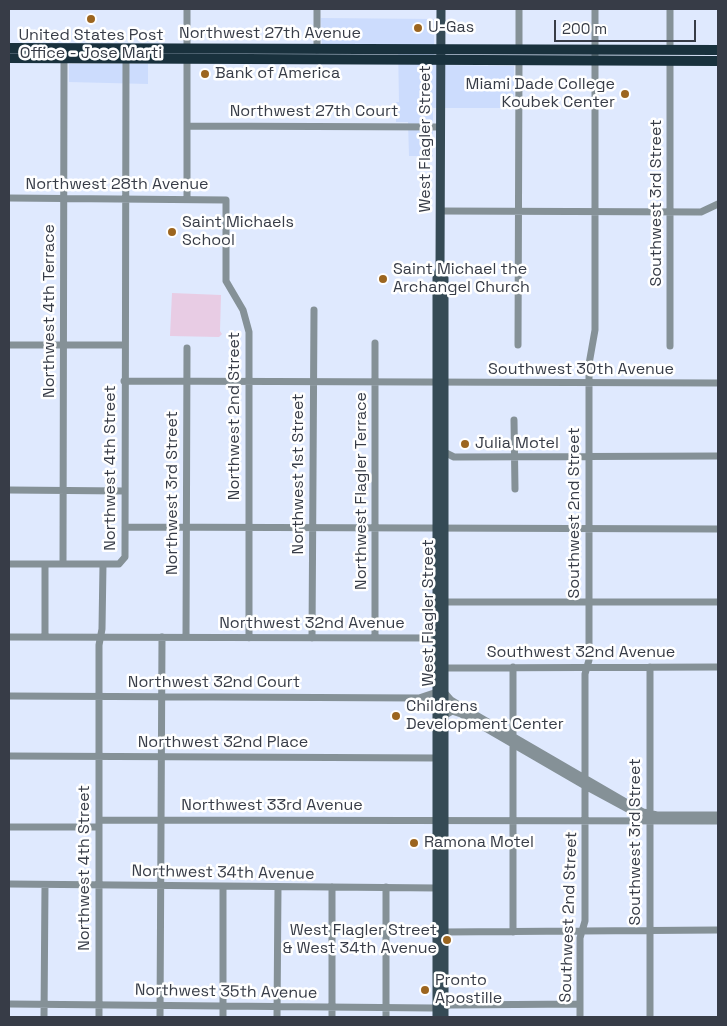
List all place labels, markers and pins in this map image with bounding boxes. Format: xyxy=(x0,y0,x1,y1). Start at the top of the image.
marker: United States Post Office - Jose Marti xyxy=(85,13,97,25)
place label: U-Gas xyxy=(428,18,474,38)
marker: U-Gas xyxy=(412,22,424,34)
place label: United States Post Office - Jose Marti xyxy=(18,26,164,64)
place label: Bank of America xyxy=(215,64,340,84)
marker: Bank of America xyxy=(199,68,211,80)
place label: Miami Dade College Koubek Center xyxy=(466,75,615,113)
marker: Miami Dade College Koubek Center xyxy=(619,88,631,100)
place label: Saint Michaels School xyxy=(182,213,294,251)
marker: Saint Michaels School xyxy=(166,226,178,238)
place label: Saint Michael the Archangel Church xyxy=(393,260,530,298)
marker: Saint Michael the Archangel Church xyxy=(377,273,389,285)
place label: Julia Motel xyxy=(475,434,559,454)
marker: Julia Motel xyxy=(459,438,471,450)
place label: Childrens Development Center xyxy=(406,697,564,735)
marker: Childrens Development Center xyxy=(390,710,402,722)
place label: Ramona Motel xyxy=(424,833,534,853)
marker: Ramona Motel xyxy=(408,837,420,849)
place label: West Flagler Street & West 34th Avenue xyxy=(283,921,437,959)
marker: West Flagler Street & West 34th Avenue xyxy=(441,934,453,946)
place label: Pronto Apostille xyxy=(435,971,502,1009)
marker: Pronto Apostille xyxy=(419,984,431,996)

